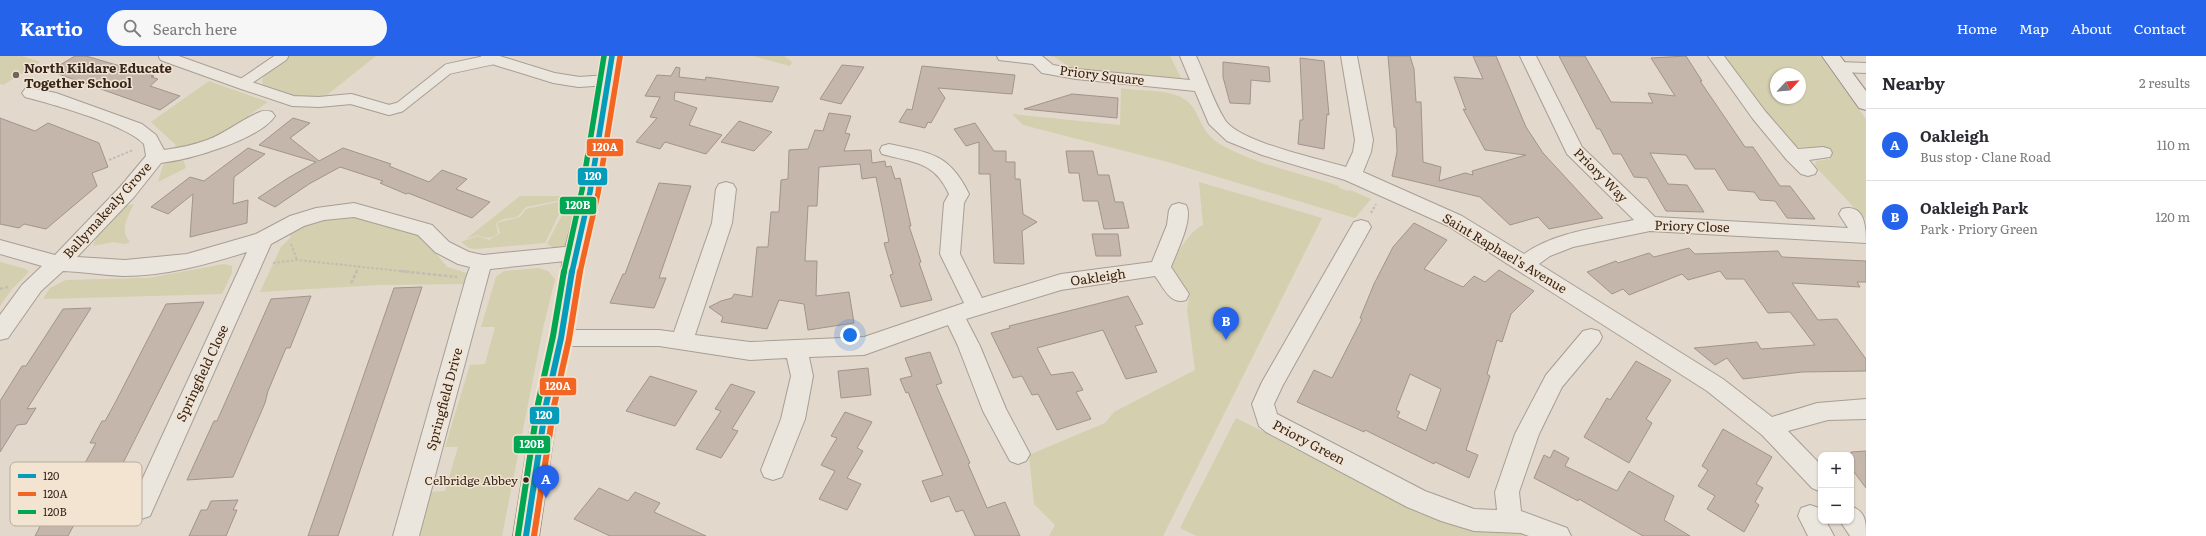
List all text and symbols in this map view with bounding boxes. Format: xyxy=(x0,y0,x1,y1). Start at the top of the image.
search box xyxy=(107,10,387,46)
text: Kartio xyxy=(20,14,83,42)
icon: search xyxy=(121,17,143,39)
text: Search here xyxy=(153,17,237,40)
text: Home xyxy=(1957,18,1997,38)
text: Map xyxy=(2019,18,2049,38)
text: About xyxy=(2071,18,2112,38)
text: Contact xyxy=(2134,18,2186,38)
place label: North Kildare Educate Together School xyxy=(24,58,172,92)
street label: Priory Square xyxy=(1059,60,1146,89)
north arrow xyxy=(1770,68,1806,104)
marker: North Kildare Educate Together School xyxy=(11,70,21,80)
text: Nearby xyxy=(1882,70,1945,95)
text: 2 results xyxy=(2139,73,2190,92)
text: Oakleigh xyxy=(1920,124,1989,147)
text: A xyxy=(1890,135,1900,154)
text: 110 m xyxy=(2157,135,2190,154)
line badge: 120A xyxy=(586,138,624,157)
text: 120A xyxy=(592,138,618,154)
street label: Priory Way xyxy=(1570,143,1633,206)
text: Bus stop · Clane Road xyxy=(1920,147,2051,166)
street label: Ballymakealy Grove xyxy=(58,157,155,262)
line badge: 120 xyxy=(577,167,608,186)
text: 120 xyxy=(584,167,602,183)
line badge: 120B xyxy=(559,196,597,215)
text: 120B xyxy=(566,196,591,212)
text: Oakleigh Park xyxy=(1920,196,2028,219)
text: B xyxy=(1891,207,1899,226)
text: 120 m xyxy=(2155,207,2190,226)
street label: Saint Raphael's Avenue xyxy=(1439,208,1571,297)
street label: Priory Close xyxy=(1654,215,1730,236)
text: Park · Priory Green xyxy=(1920,219,2038,238)
street label: Oakleigh xyxy=(1069,263,1127,290)
pin: B xyxy=(1213,307,1239,340)
street label: Springfield Close xyxy=(171,321,232,424)
your location xyxy=(840,325,860,345)
street label: Springfield Drive xyxy=(421,345,466,452)
line badge: 120A xyxy=(539,377,577,396)
text: 120A xyxy=(545,377,571,393)
line badge: 120 xyxy=(529,406,560,425)
text: 120 xyxy=(535,406,553,422)
street label: Priory Green xyxy=(1270,414,1349,469)
line badge: 120B xyxy=(513,435,551,454)
text: 120B xyxy=(520,435,545,451)
map controls xyxy=(1818,452,1854,524)
button: + xyxy=(1818,452,1854,488)
legend xyxy=(10,462,142,526)
pin: A xyxy=(533,465,559,498)
text: 120 xyxy=(43,467,59,483)
place label: Celbridge Abbey xyxy=(425,471,518,489)
marker: Celbridge Abbey xyxy=(521,475,531,485)
text: 120A xyxy=(43,485,68,501)
button: − xyxy=(1818,488,1854,524)
text: 120B xyxy=(43,503,67,519)

